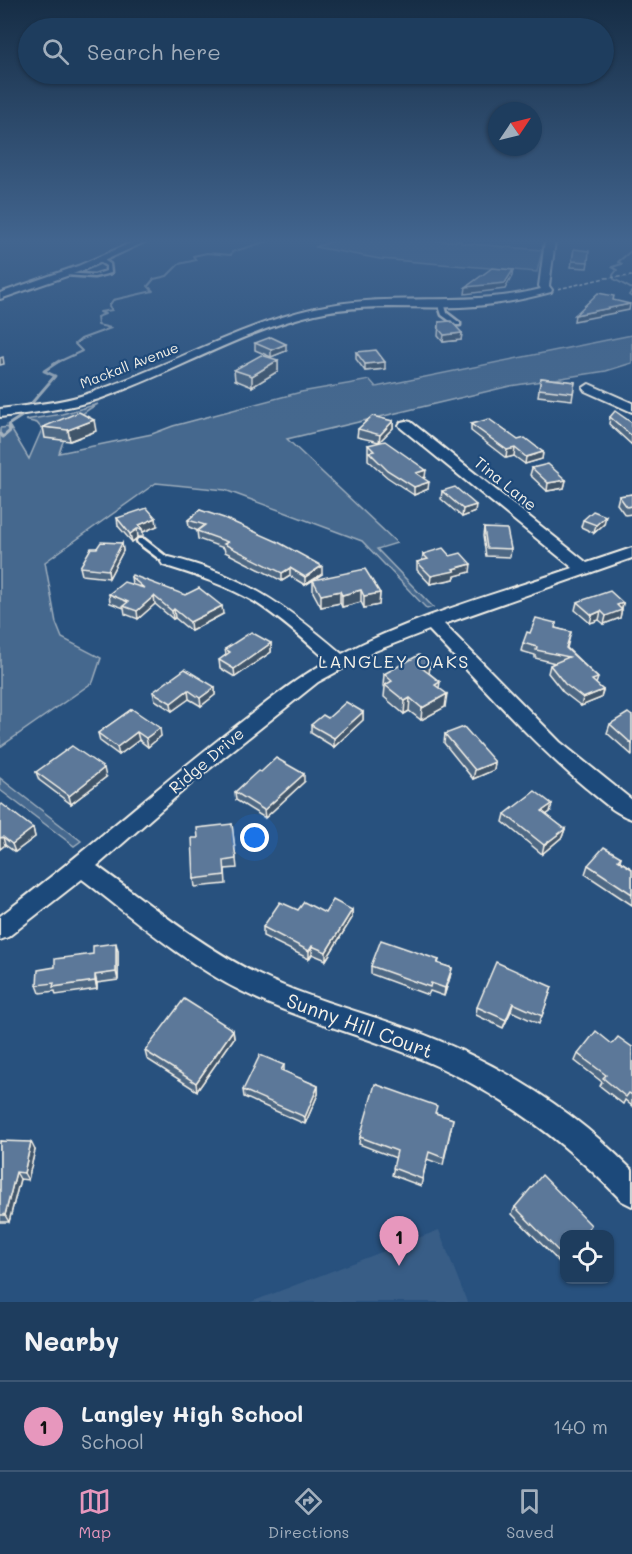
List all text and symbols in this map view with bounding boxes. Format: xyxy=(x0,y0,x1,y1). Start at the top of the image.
search box xyxy=(18,18,614,84)
icon: search xyxy=(39,35,72,68)
text: Search here xyxy=(87,37,221,66)
north arrow xyxy=(488,102,542,156)
street label: Mackall Avenue xyxy=(77,337,181,393)
street label: Tina Lane xyxy=(470,451,542,515)
district label: LANGLEY OAKS xyxy=(318,649,470,673)
street label: Ridge Drive xyxy=(164,722,248,798)
your location xyxy=(240,823,269,852)
street label: Sunny Hill Court xyxy=(283,986,437,1064)
pin: 1 xyxy=(380,1216,418,1266)
map controls xyxy=(560,1230,614,1284)
button: locate xyxy=(560,1230,614,1284)
text: Nearby xyxy=(24,1324,119,1358)
text: Langley High School xyxy=(81,1399,303,1428)
text: 1 xyxy=(39,1413,48,1439)
text: 140 m xyxy=(553,1413,608,1439)
text: School xyxy=(81,1428,144,1454)
tab: Map xyxy=(78,1485,111,1542)
tab: Directions xyxy=(268,1485,349,1542)
tab: Saved xyxy=(506,1485,554,1542)

